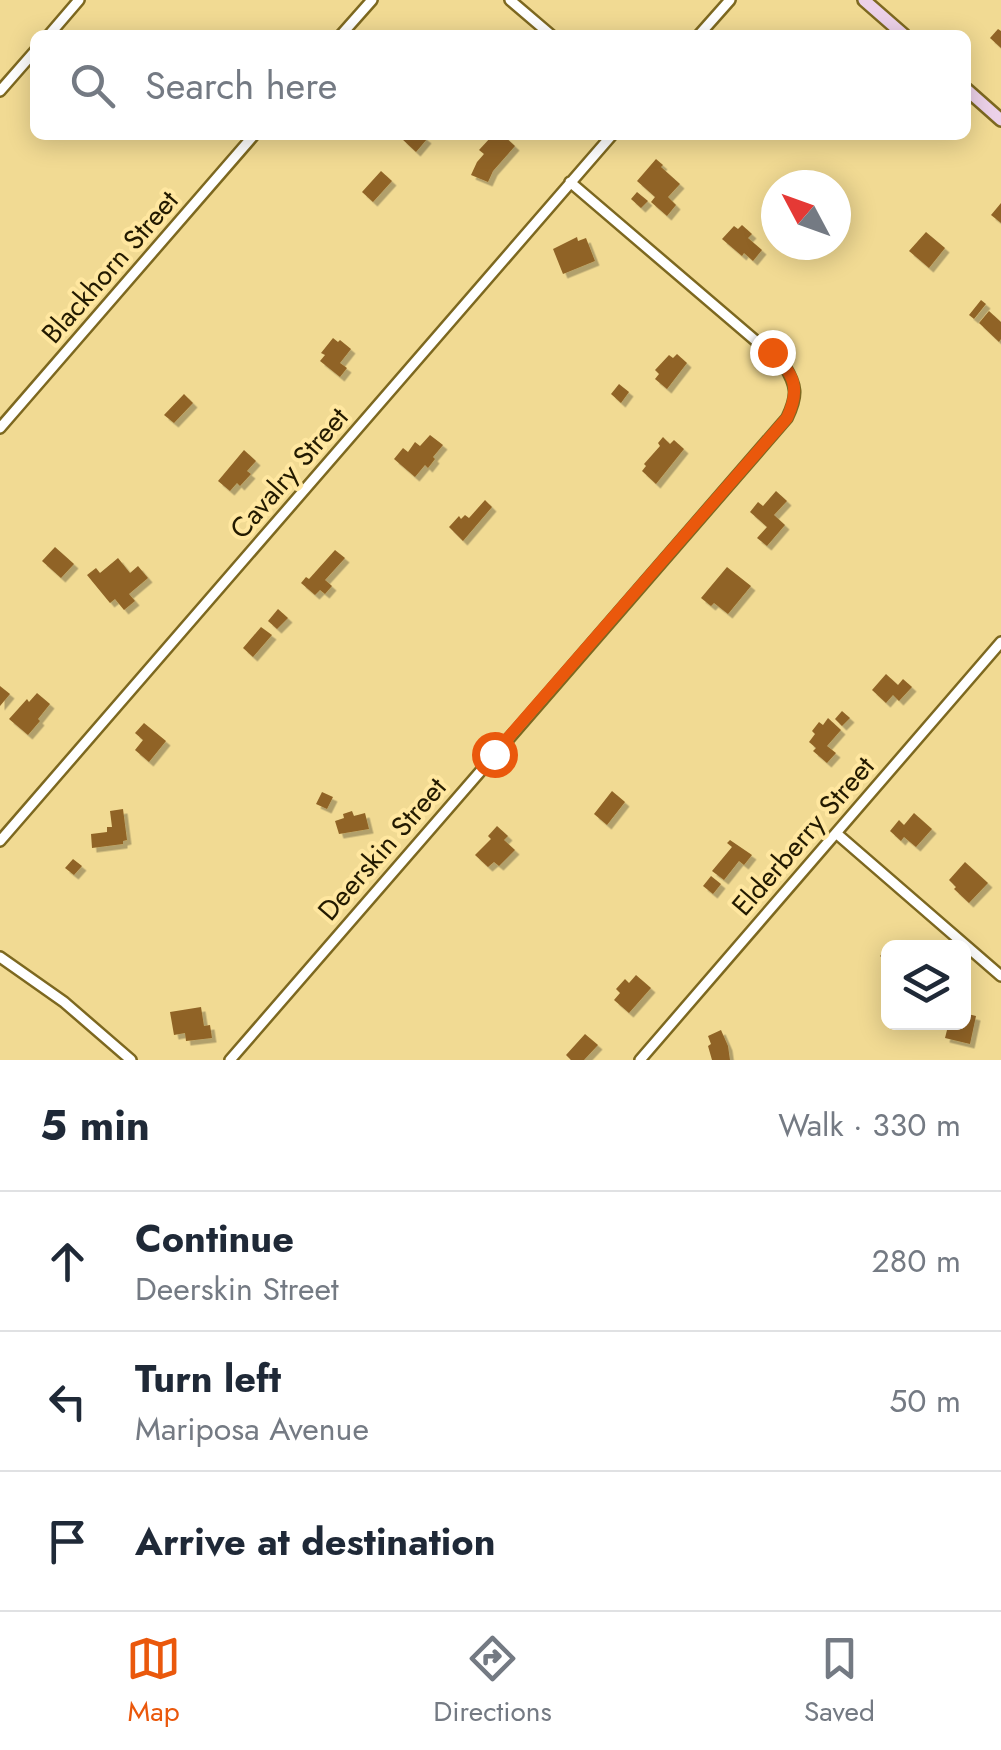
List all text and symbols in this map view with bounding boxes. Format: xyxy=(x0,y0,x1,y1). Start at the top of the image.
search box xyxy=(30,30,971,140)
icon: search xyxy=(65,58,120,113)
text: Search here xyxy=(145,58,337,113)
north arrow xyxy=(761,170,851,260)
street label: Blackhorn Street xyxy=(32,181,188,352)
route end xyxy=(750,330,796,376)
street label: Cavalry Street xyxy=(220,398,358,548)
route start xyxy=(472,732,518,778)
street label: Elderberry Street xyxy=(722,747,884,925)
street label: Deerskin Street xyxy=(308,768,456,930)
map controls xyxy=(881,940,971,1030)
button: layers xyxy=(881,940,971,1030)
text: 5 min xyxy=(40,1095,150,1156)
text: Walk · 330 m xyxy=(778,1102,961,1148)
text: Continue xyxy=(135,1211,294,1266)
icon: ahead xyxy=(40,1234,95,1289)
text: 280 m xyxy=(872,1238,961,1284)
text: Deerskin Street xyxy=(135,1266,339,1312)
text: Turn left xyxy=(135,1351,281,1406)
icon: left xyxy=(40,1374,95,1429)
text: 50 m xyxy=(889,1378,961,1424)
text: Mariposa Avenue xyxy=(135,1406,369,1452)
icon: arrive xyxy=(40,1514,95,1569)
text: Arrive at destination xyxy=(135,1514,496,1569)
tab: Map xyxy=(126,1631,181,1732)
tab: Directions xyxy=(433,1631,552,1732)
tab: Saved xyxy=(804,1631,875,1732)

